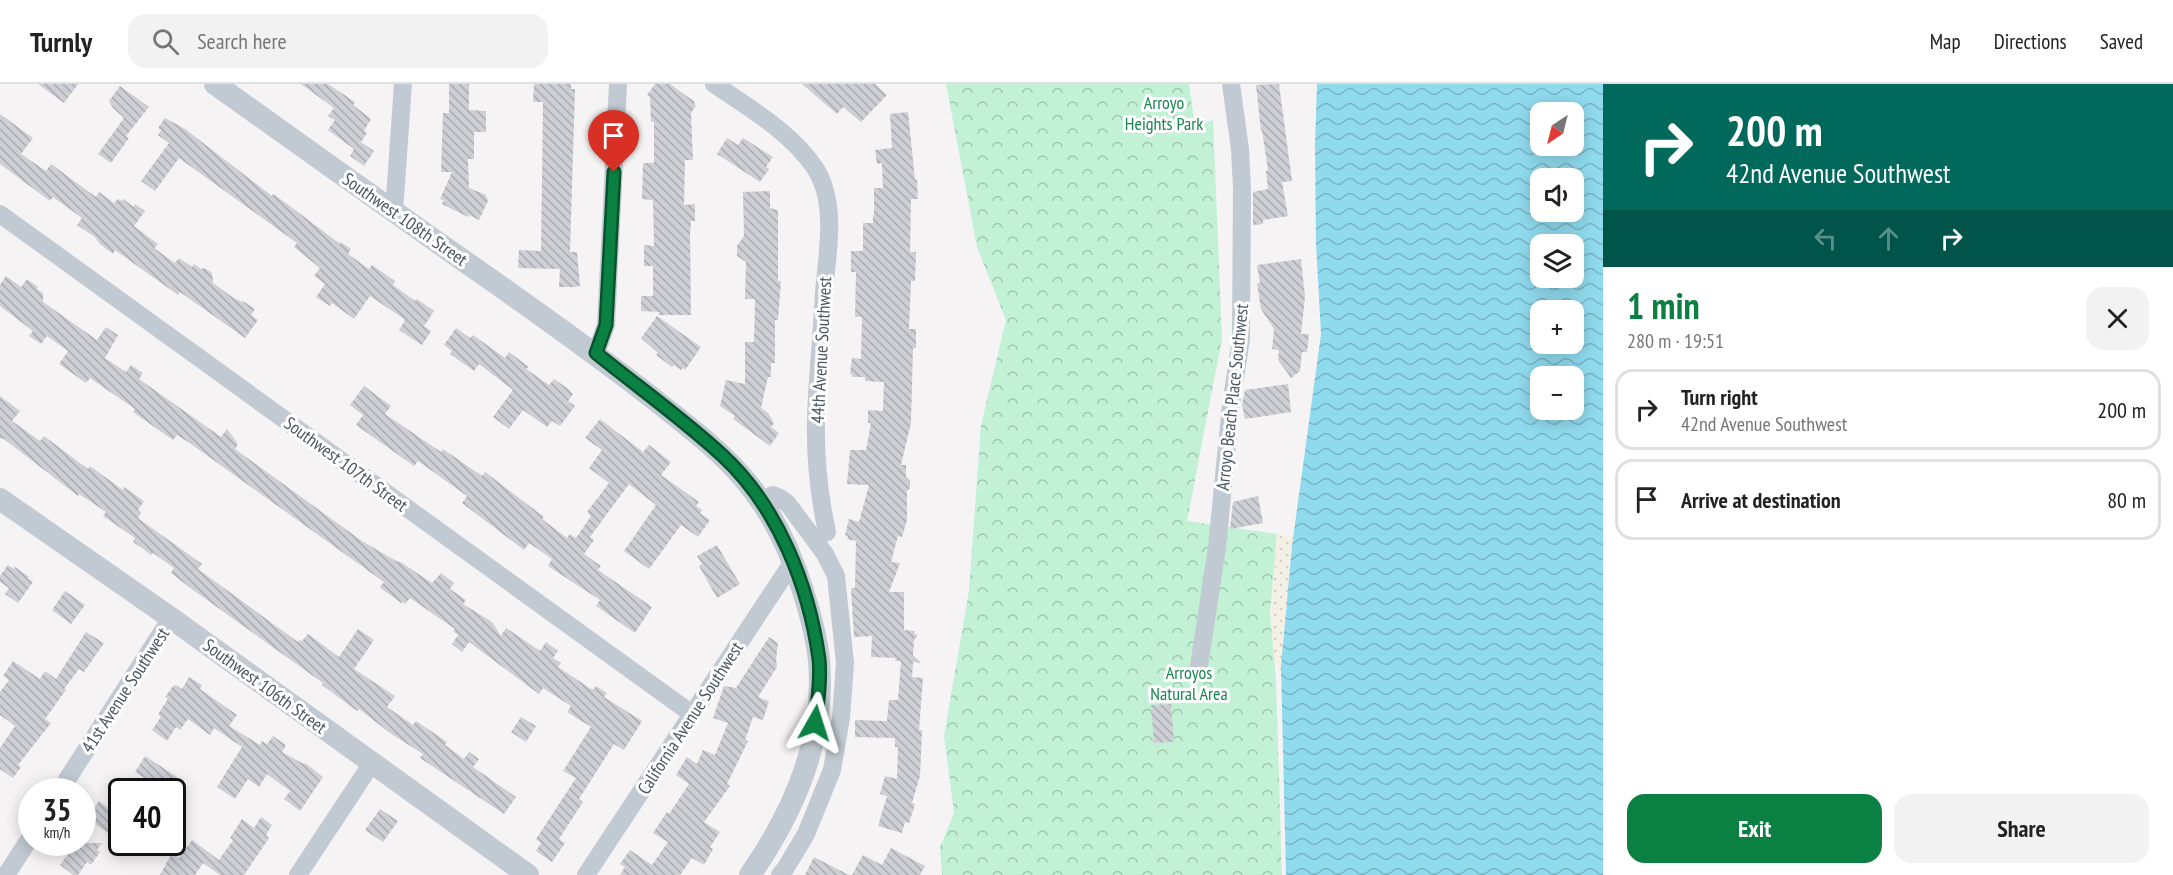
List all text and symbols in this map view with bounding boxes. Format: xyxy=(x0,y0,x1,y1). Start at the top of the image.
search box xyxy=(128,14,548,68)
text: Turnly xyxy=(30,23,92,60)
icon: search xyxy=(149,25,182,58)
text: Search here xyxy=(197,27,287,55)
text: Map xyxy=(1930,28,1961,55)
text: Directions xyxy=(1994,28,2067,55)
text: Saved xyxy=(2100,28,2143,55)
park label: Arroyo Heights Park xyxy=(1125,91,1203,135)
north arrow xyxy=(1530,102,1584,156)
map controls xyxy=(1530,102,1584,420)
text: 200 m xyxy=(1726,103,1823,158)
icon: right xyxy=(1627,108,1705,186)
pin xyxy=(588,110,639,172)
icon: arrive xyxy=(597,119,630,152)
text: 42nd Avenue Southwest xyxy=(1726,156,1950,190)
street label: Southwest 108th Street xyxy=(338,167,472,271)
button: sound xyxy=(1530,168,1584,222)
icon: left xyxy=(1809,222,1842,255)
icon: ahead xyxy=(1872,222,1905,255)
icon: right xyxy=(1935,222,1968,255)
button: layers xyxy=(1530,234,1584,288)
street label: 44th Avenue Southwest xyxy=(806,276,836,424)
text: 1 min xyxy=(1627,282,1700,329)
button: close xyxy=(2086,287,2149,350)
button: + xyxy=(1530,300,1584,354)
street label: Arroyo Beach Place Southwest xyxy=(1211,302,1253,491)
text: 280 m · 19:51 xyxy=(1627,328,1724,354)
button: − xyxy=(1530,366,1584,420)
text: Turn right xyxy=(1681,383,1758,411)
icon: right xyxy=(1630,393,1663,426)
text: 200 m xyxy=(2097,396,2146,424)
street label: Southwest 107th Street xyxy=(280,411,412,517)
text: 42nd Avenue Southwest xyxy=(1681,411,1847,437)
icon: arrive xyxy=(1630,483,1663,516)
text: Arrive at destination xyxy=(1681,486,1841,514)
text: 80 m xyxy=(2107,486,2146,514)
street label: 41st Avenue Southwest xyxy=(76,623,174,757)
street label: Southwest 106th Street xyxy=(199,633,331,739)
street label: California Avenue Southwest xyxy=(632,637,748,799)
park label: Arroyos Natural Area xyxy=(1150,661,1228,705)
position arrow xyxy=(783,691,847,755)
speed limit sign: 40 xyxy=(108,778,186,856)
text: 35 xyxy=(43,790,71,829)
button: Exit xyxy=(1627,794,1882,863)
button: Share xyxy=(1894,794,2149,863)
text: km/h xyxy=(44,823,70,842)

